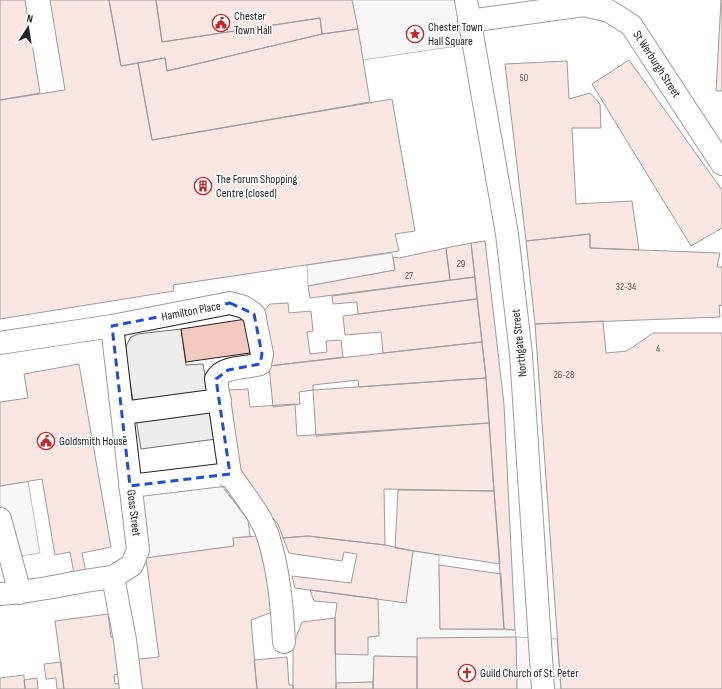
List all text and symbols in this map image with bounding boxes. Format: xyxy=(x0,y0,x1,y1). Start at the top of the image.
north arrow xyxy=(8,8,48,48)
place label: Chester Town Hall xyxy=(234,9,272,38)
text: N xyxy=(26,12,34,26)
public building icon: Chester Town Hall xyxy=(211,13,231,33)
place label: Chester Town Hall Square xyxy=(428,20,483,49)
place icon: Chester Town Hall Square xyxy=(405,24,425,44)
street label: St Werburgh Street xyxy=(629,28,684,101)
house number: 50 xyxy=(520,72,528,84)
place label: The Forum Shopping Centre (closed) xyxy=(216,172,298,201)
building icon: The Forum Shopping Centre (closed) xyxy=(193,176,213,196)
house number: 29 xyxy=(457,258,465,270)
house number: 27 xyxy=(405,270,413,282)
house number: 32-34 xyxy=(616,281,636,293)
street label: Hamilton Place xyxy=(160,298,222,325)
street label: Northgate Street xyxy=(508,308,531,378)
house number: 4 xyxy=(656,343,660,355)
house number: 26-28 xyxy=(554,369,574,381)
public building icon: Goldsmith House xyxy=(36,431,56,451)
place label: Goldsmith House xyxy=(59,434,128,449)
street label: Goss Street xyxy=(123,489,144,537)
church icon: Guild Church of St. Peter xyxy=(457,663,477,683)
place label: Guild Church of St. Peter xyxy=(480,666,579,681)

